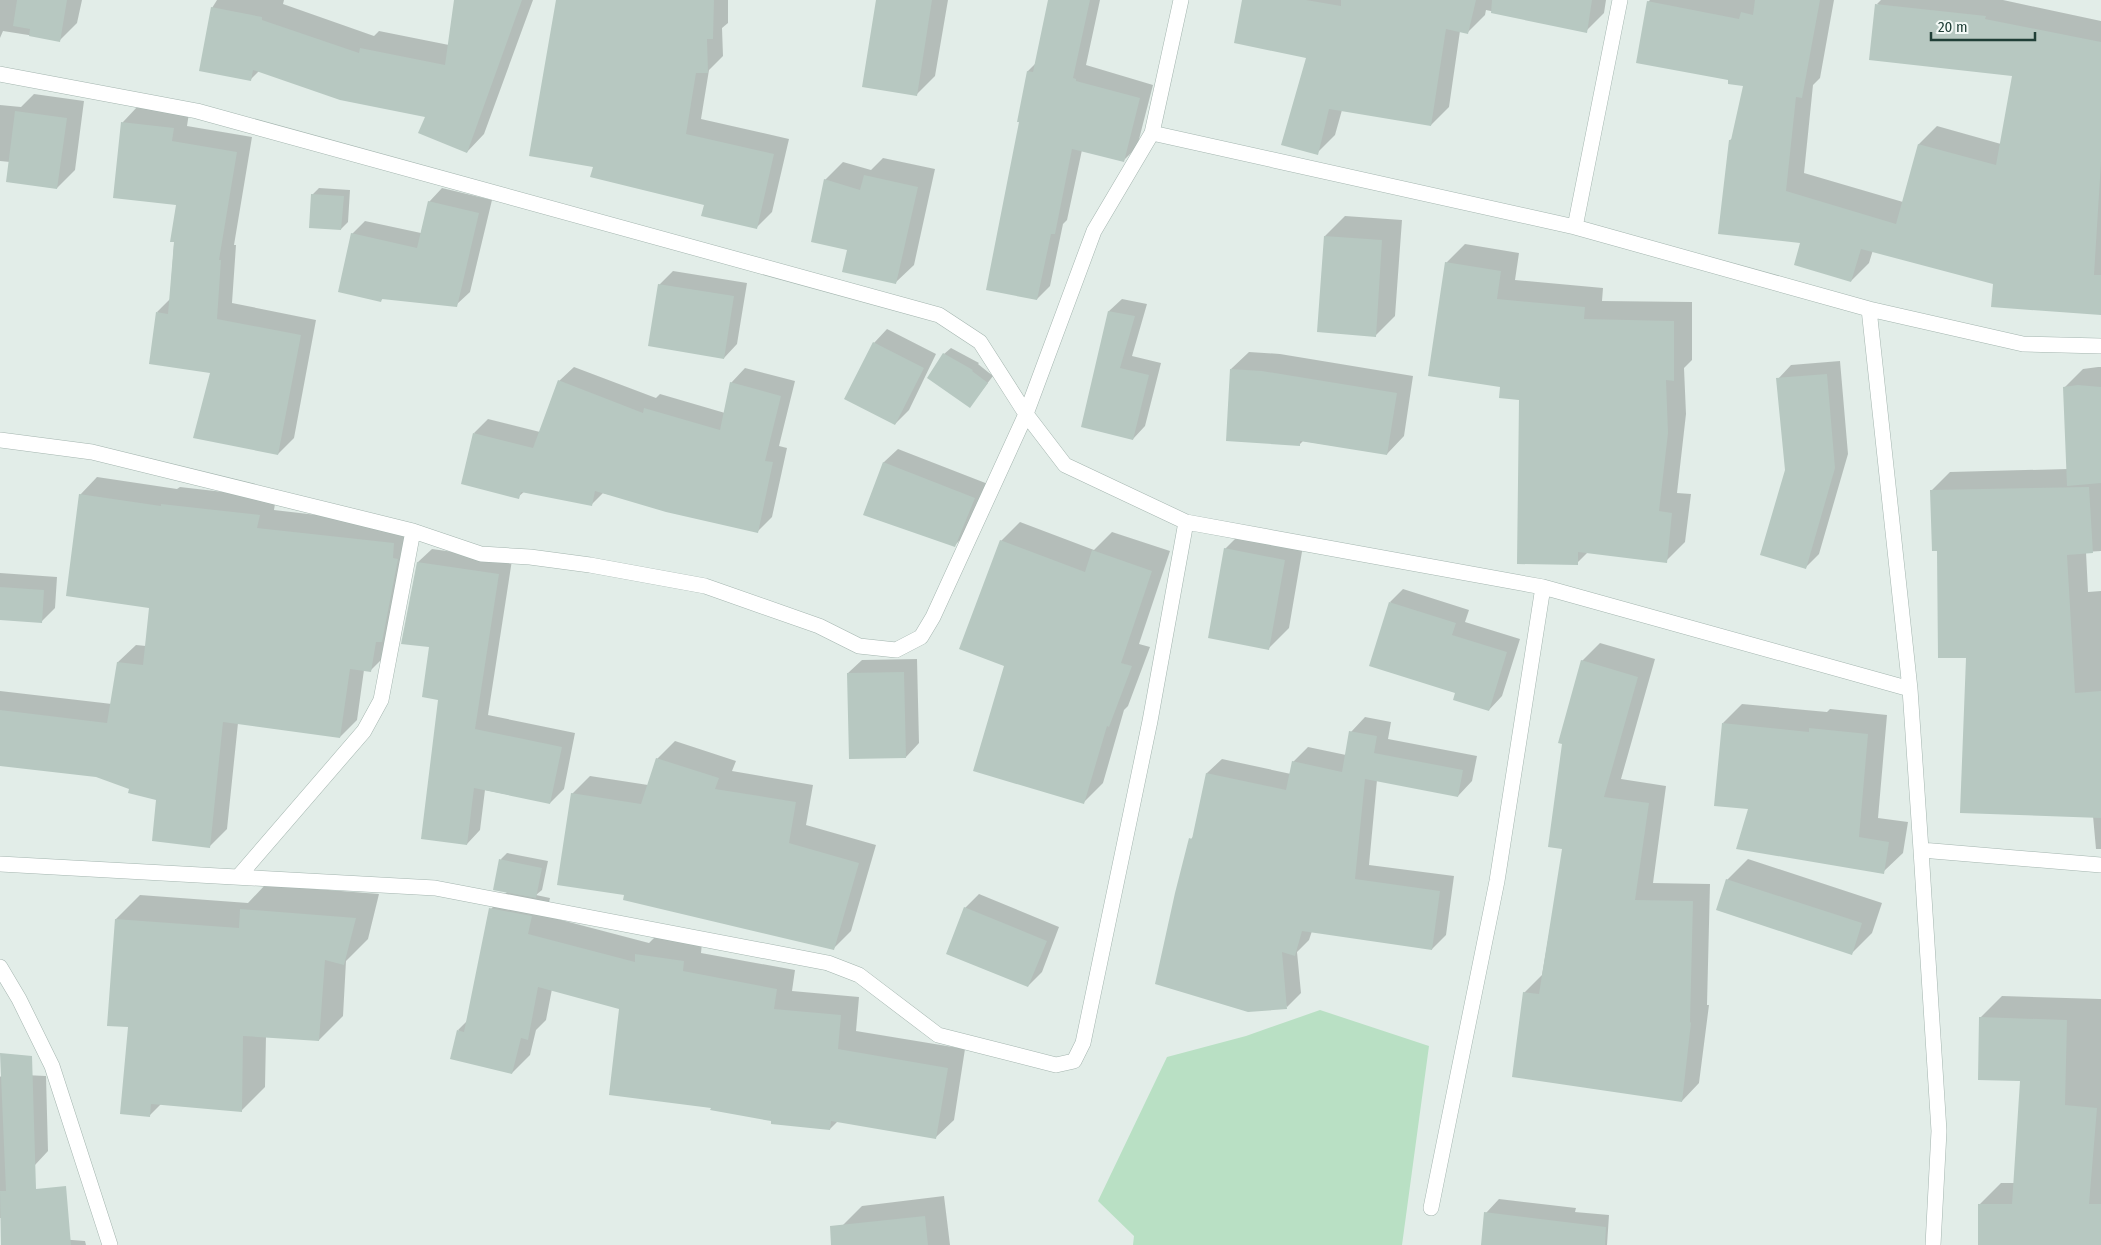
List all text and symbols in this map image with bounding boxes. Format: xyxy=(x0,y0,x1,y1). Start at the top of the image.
scale bar xyxy=(1931,10,2035,42)
text: 20 m xyxy=(1938,18,1968,36)

